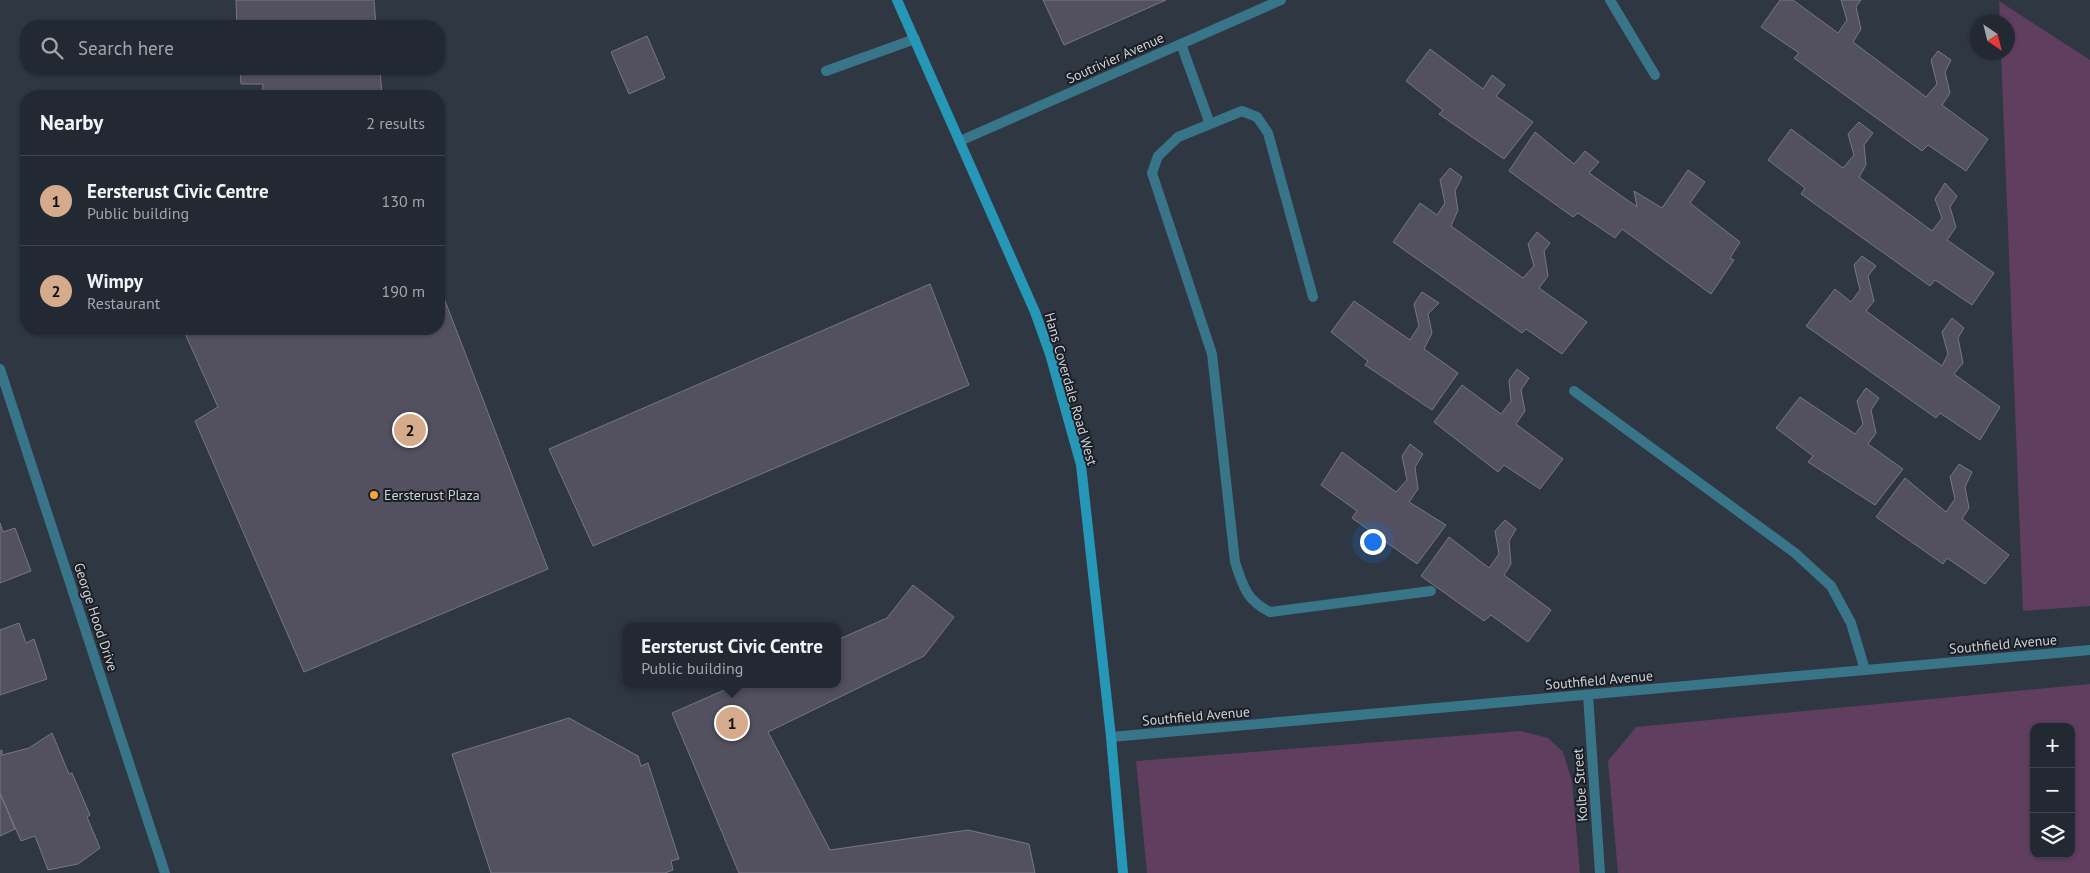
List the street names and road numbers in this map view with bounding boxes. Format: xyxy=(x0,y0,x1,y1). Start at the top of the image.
street label: Soutrivier Avenue xyxy=(1063,28,1167,88)
street label: Hans Coverdale Road West xyxy=(1041,310,1102,468)
street label: George Hood Drive xyxy=(70,560,122,674)
street label: Southfield Avenue xyxy=(1948,630,2058,658)
street label: Southfield Avenue xyxy=(1544,666,1654,694)
street label: Southfield Avenue xyxy=(1141,702,1251,730)
street label: Kolbe Street xyxy=(1568,747,1592,822)

